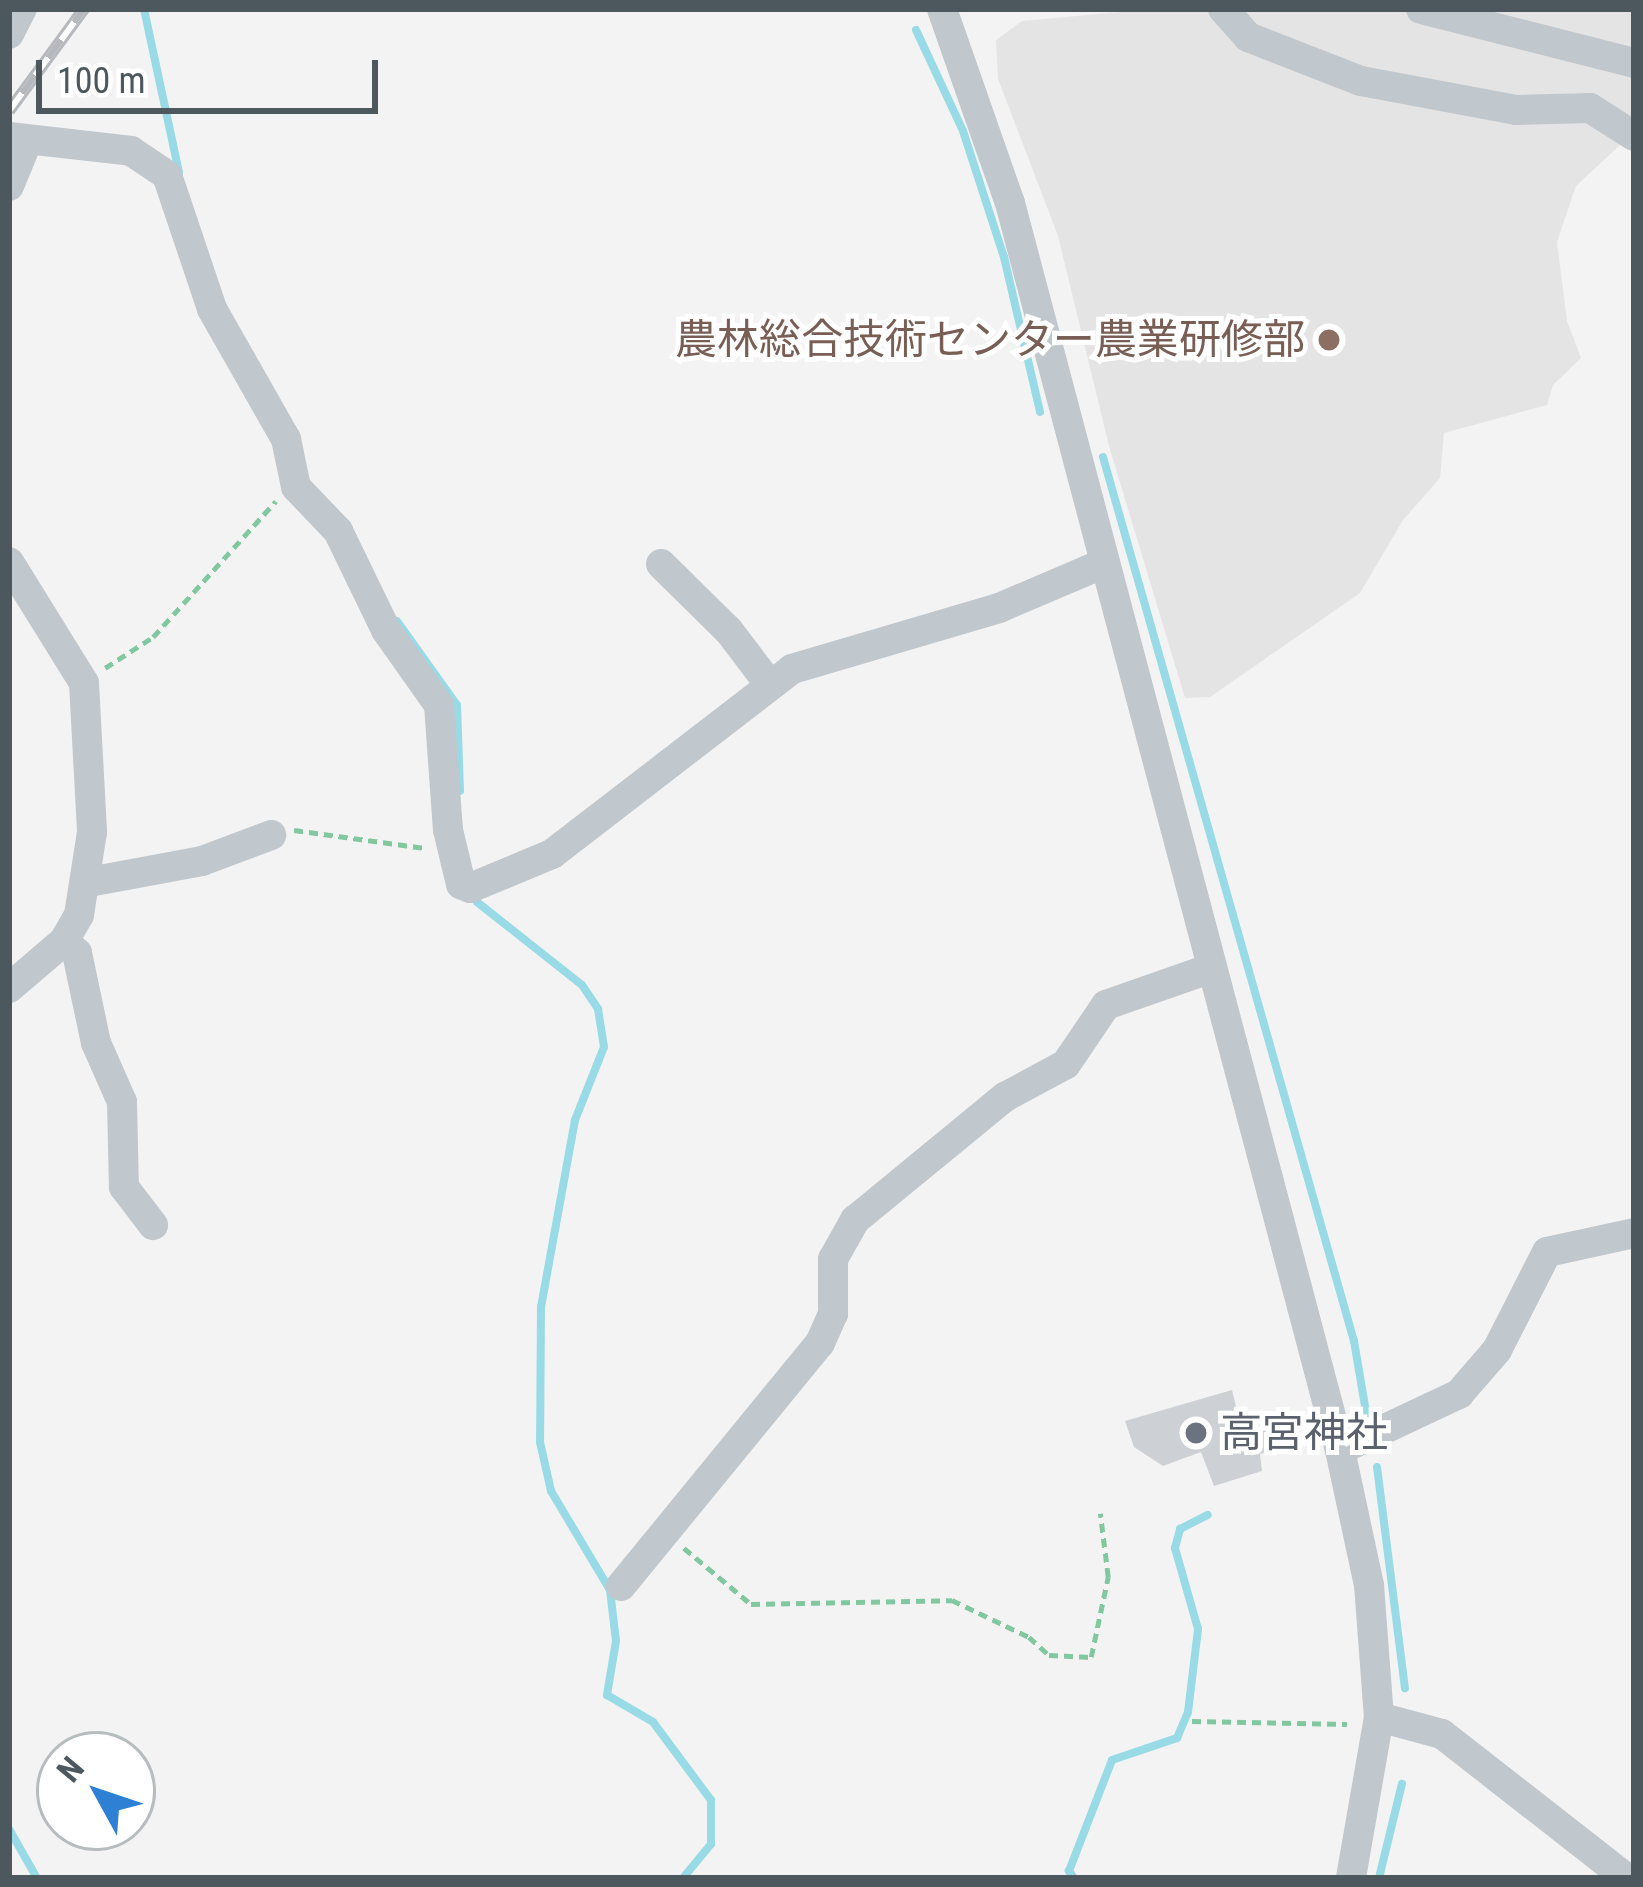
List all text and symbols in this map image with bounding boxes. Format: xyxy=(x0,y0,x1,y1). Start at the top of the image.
scale bar xyxy=(42,36,384,110)
text: 100 m xyxy=(57,60,146,102)
place label: 農林総合技術センター農業研修部 xyxy=(675,315,1305,365)
marker: 農林総合技術センター農業研修部 xyxy=(1316,327,1342,353)
place label: 高宮神社 xyxy=(1220,1408,1388,1458)
marker: 高宮神社 xyxy=(1183,1420,1209,1446)
north arrow xyxy=(36,1731,156,1851)
text: N xyxy=(49,1749,92,1790)

